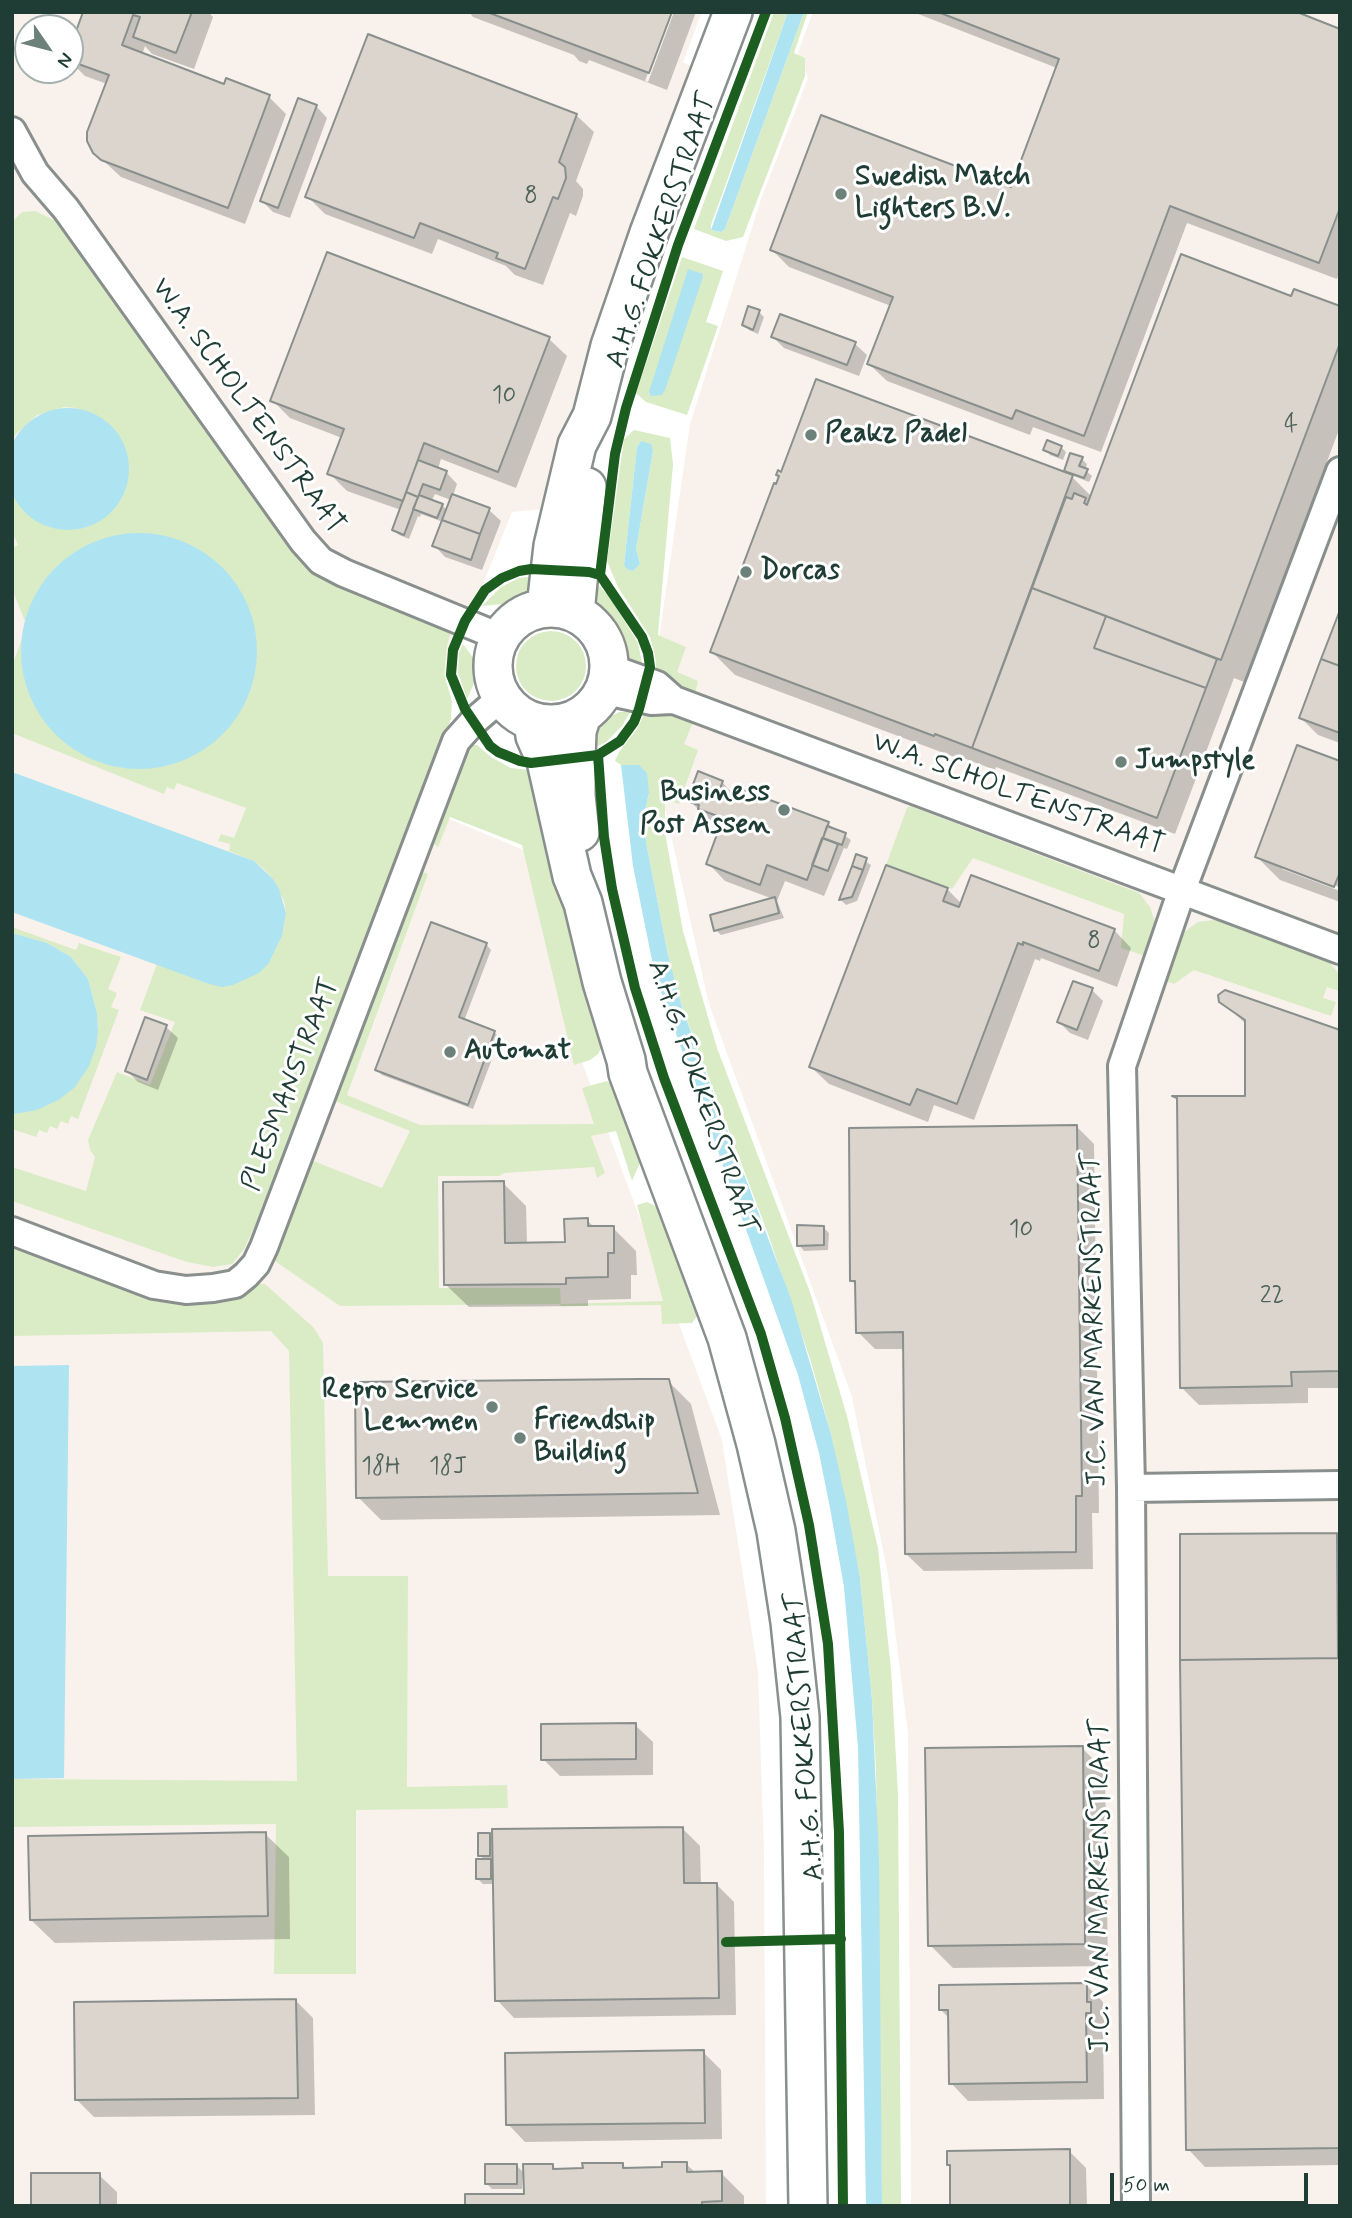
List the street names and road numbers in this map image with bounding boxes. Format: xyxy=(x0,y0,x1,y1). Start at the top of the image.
street label: A.H.G. FOKKERSTRAAT xyxy=(600,89,726,373)
street label: W.A. SCHOLTENSTRAAT xyxy=(143,272,351,542)
street label: W.A. SCHOLTENSTRAAT xyxy=(867,726,1169,864)
street label: A.H.G. FOKKERSTRAAT xyxy=(638,956,764,1240)
street label: PLESMANSTRAAT xyxy=(236,974,348,1196)
street label: J.C. VAN MARKENSTRAAT xyxy=(1076,1153,1116,1487)
street label: A.H.G. FOKKERSTRAAT xyxy=(779,1592,833,1882)
street label: J.C. VAN MARKENSTRAAT xyxy=(1085,1719,1119,2053)

